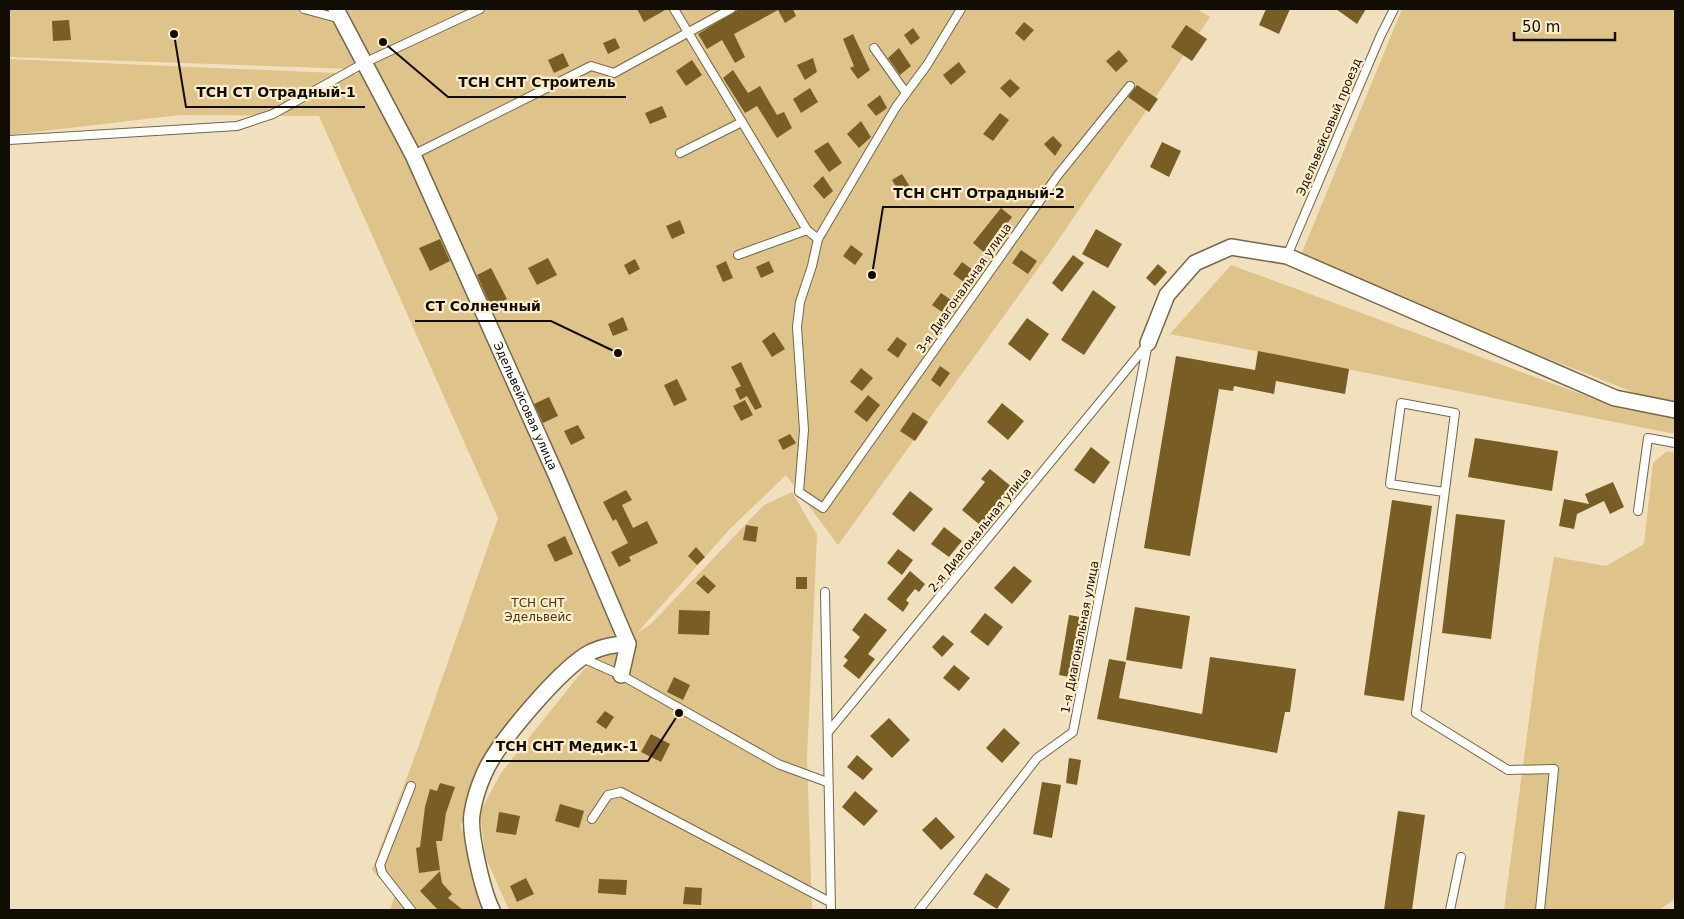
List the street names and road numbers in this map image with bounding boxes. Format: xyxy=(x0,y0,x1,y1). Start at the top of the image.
street label: Эдельвейсовый проезд xyxy=(1294,56,1364,198)
street label: 3-я Диагональная улица xyxy=(914,220,1014,356)
street label: Эдельвейсовая улица xyxy=(491,340,560,472)
street label: 2-я Диагональная улица xyxy=(926,465,1034,595)
street label: 1-я Диагональная улица xyxy=(1058,559,1102,715)

